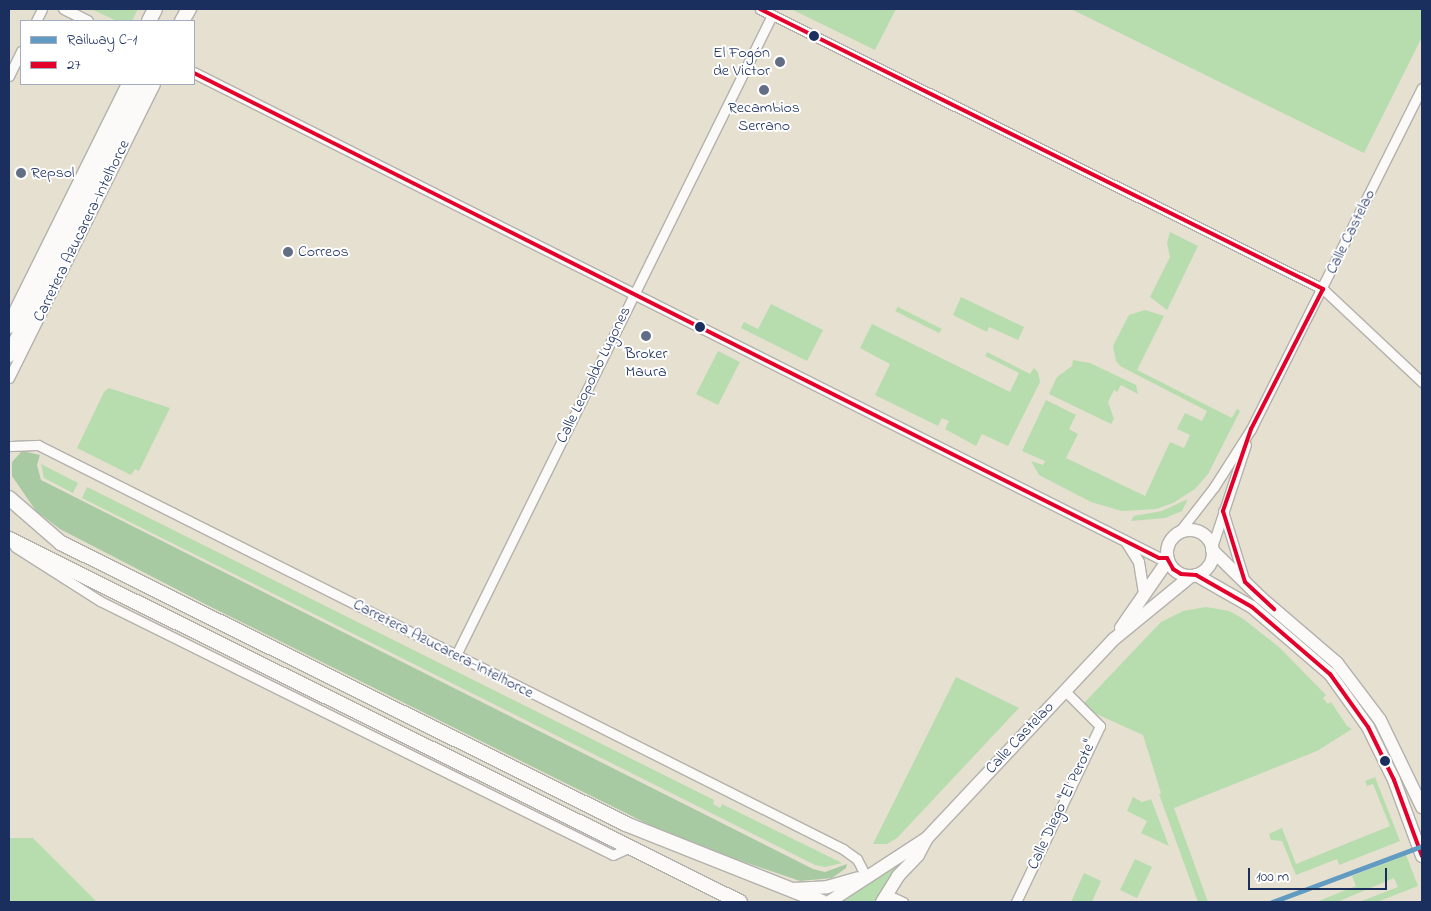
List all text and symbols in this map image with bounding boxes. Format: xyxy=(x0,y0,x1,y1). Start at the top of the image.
legend xyxy=(20,20,195,85)
text: Railway C-1 xyxy=(67,29,137,51)
unlabelled marker xyxy=(809,31,819,41)
place label: El Fogón de Victor xyxy=(713,43,770,81)
text: 27 xyxy=(67,54,81,76)
marker: El Fogón de Victor xyxy=(774,56,786,68)
marker: Recambios Serrano xyxy=(758,84,770,96)
place label: Recambios Serrano xyxy=(728,98,800,136)
street label: Carretera Azucarera-Intelhorce xyxy=(30,137,134,325)
place label: Repsol xyxy=(31,163,74,183)
marker: Repsol xyxy=(15,167,27,179)
street label: Calle Castelao xyxy=(1322,187,1380,277)
place label: Correos xyxy=(298,242,349,262)
marker: Correos xyxy=(282,246,294,258)
street label: Calle Leopoldo Lugones xyxy=(553,304,635,446)
unlabelled marker xyxy=(695,322,705,332)
marker: Broker Maura xyxy=(640,330,652,342)
place label: Broker Maura xyxy=(625,344,667,382)
street label: Carretera Azucarera-Intelhorce xyxy=(350,595,536,703)
street label: Calle Castelao xyxy=(982,698,1058,778)
street label: Calle Diego "El Perote" xyxy=(1024,737,1100,873)
unlabelled marker xyxy=(1380,756,1390,766)
scale bar xyxy=(1251,858,1390,890)
text: 100 m xyxy=(1256,866,1289,888)

